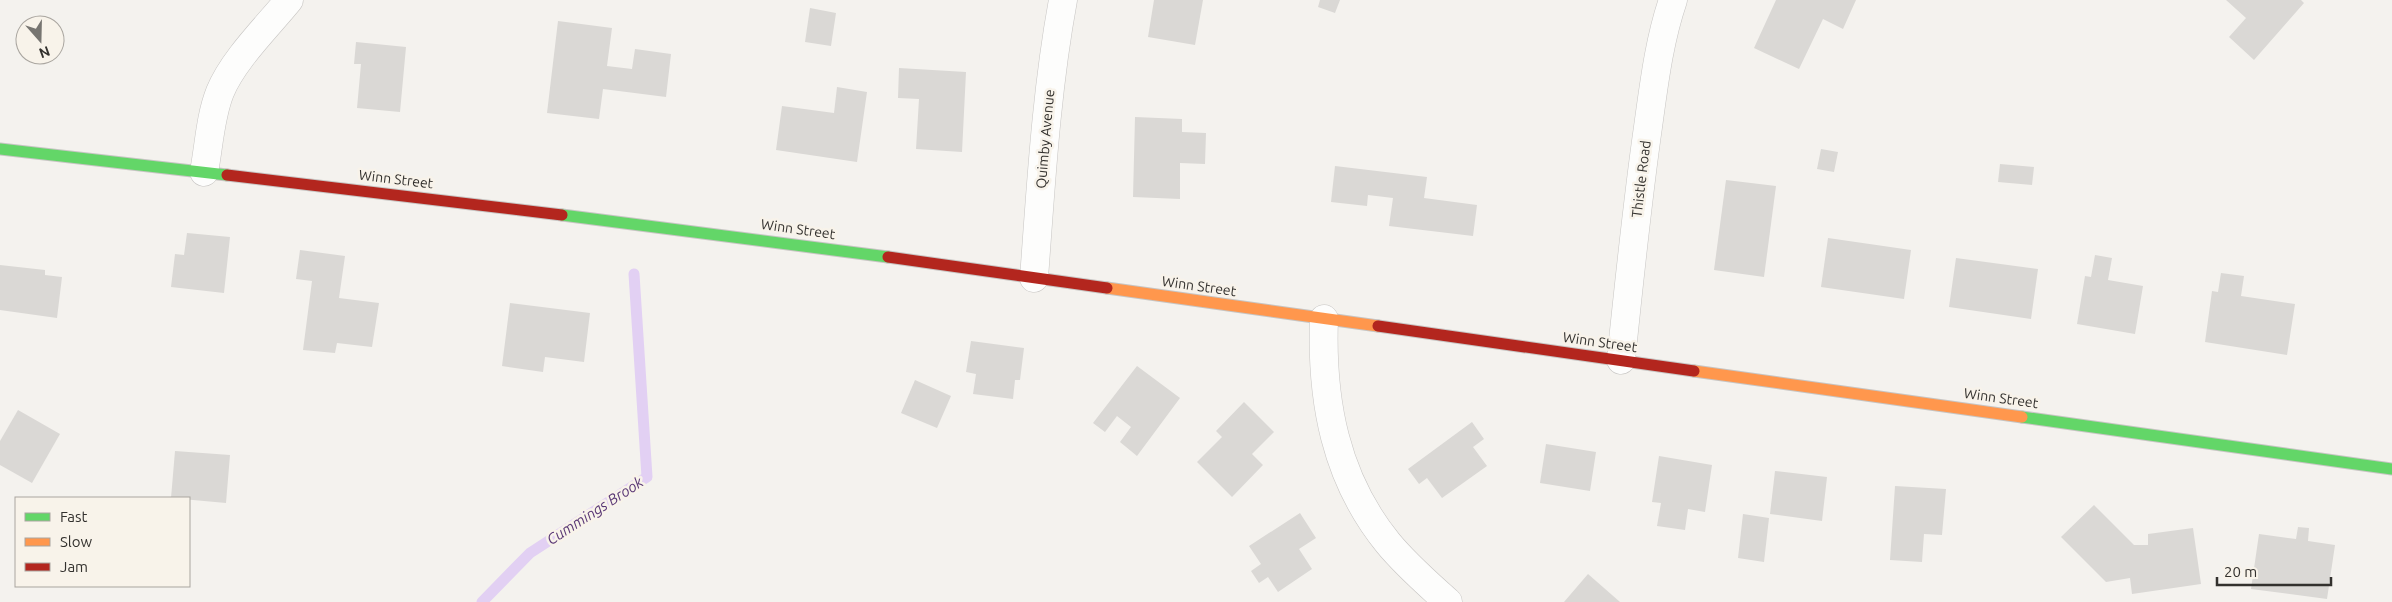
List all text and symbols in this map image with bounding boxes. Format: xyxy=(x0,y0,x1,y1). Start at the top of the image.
north arrow xyxy=(15,15,65,65)
text: N xyxy=(37,43,52,62)
street label: Quimby Avenue xyxy=(1033,89,1057,189)
street label: Thistle Road xyxy=(1628,139,1654,219)
street label: Winn Street xyxy=(358,166,435,192)
street label: Winn Street xyxy=(760,216,837,242)
street label: Winn Street xyxy=(1161,273,1238,299)
street label: Winn Street xyxy=(1562,329,1639,355)
street label: Winn Street xyxy=(1963,385,2040,411)
water label: Cummings Brook xyxy=(543,473,646,548)
legend xyxy=(15,497,190,587)
text: Fast xyxy=(60,508,88,525)
text: Slow xyxy=(60,533,93,550)
scale bar xyxy=(2217,554,2331,586)
text: Jam xyxy=(60,558,88,575)
text: 20 m xyxy=(2224,563,2257,580)

